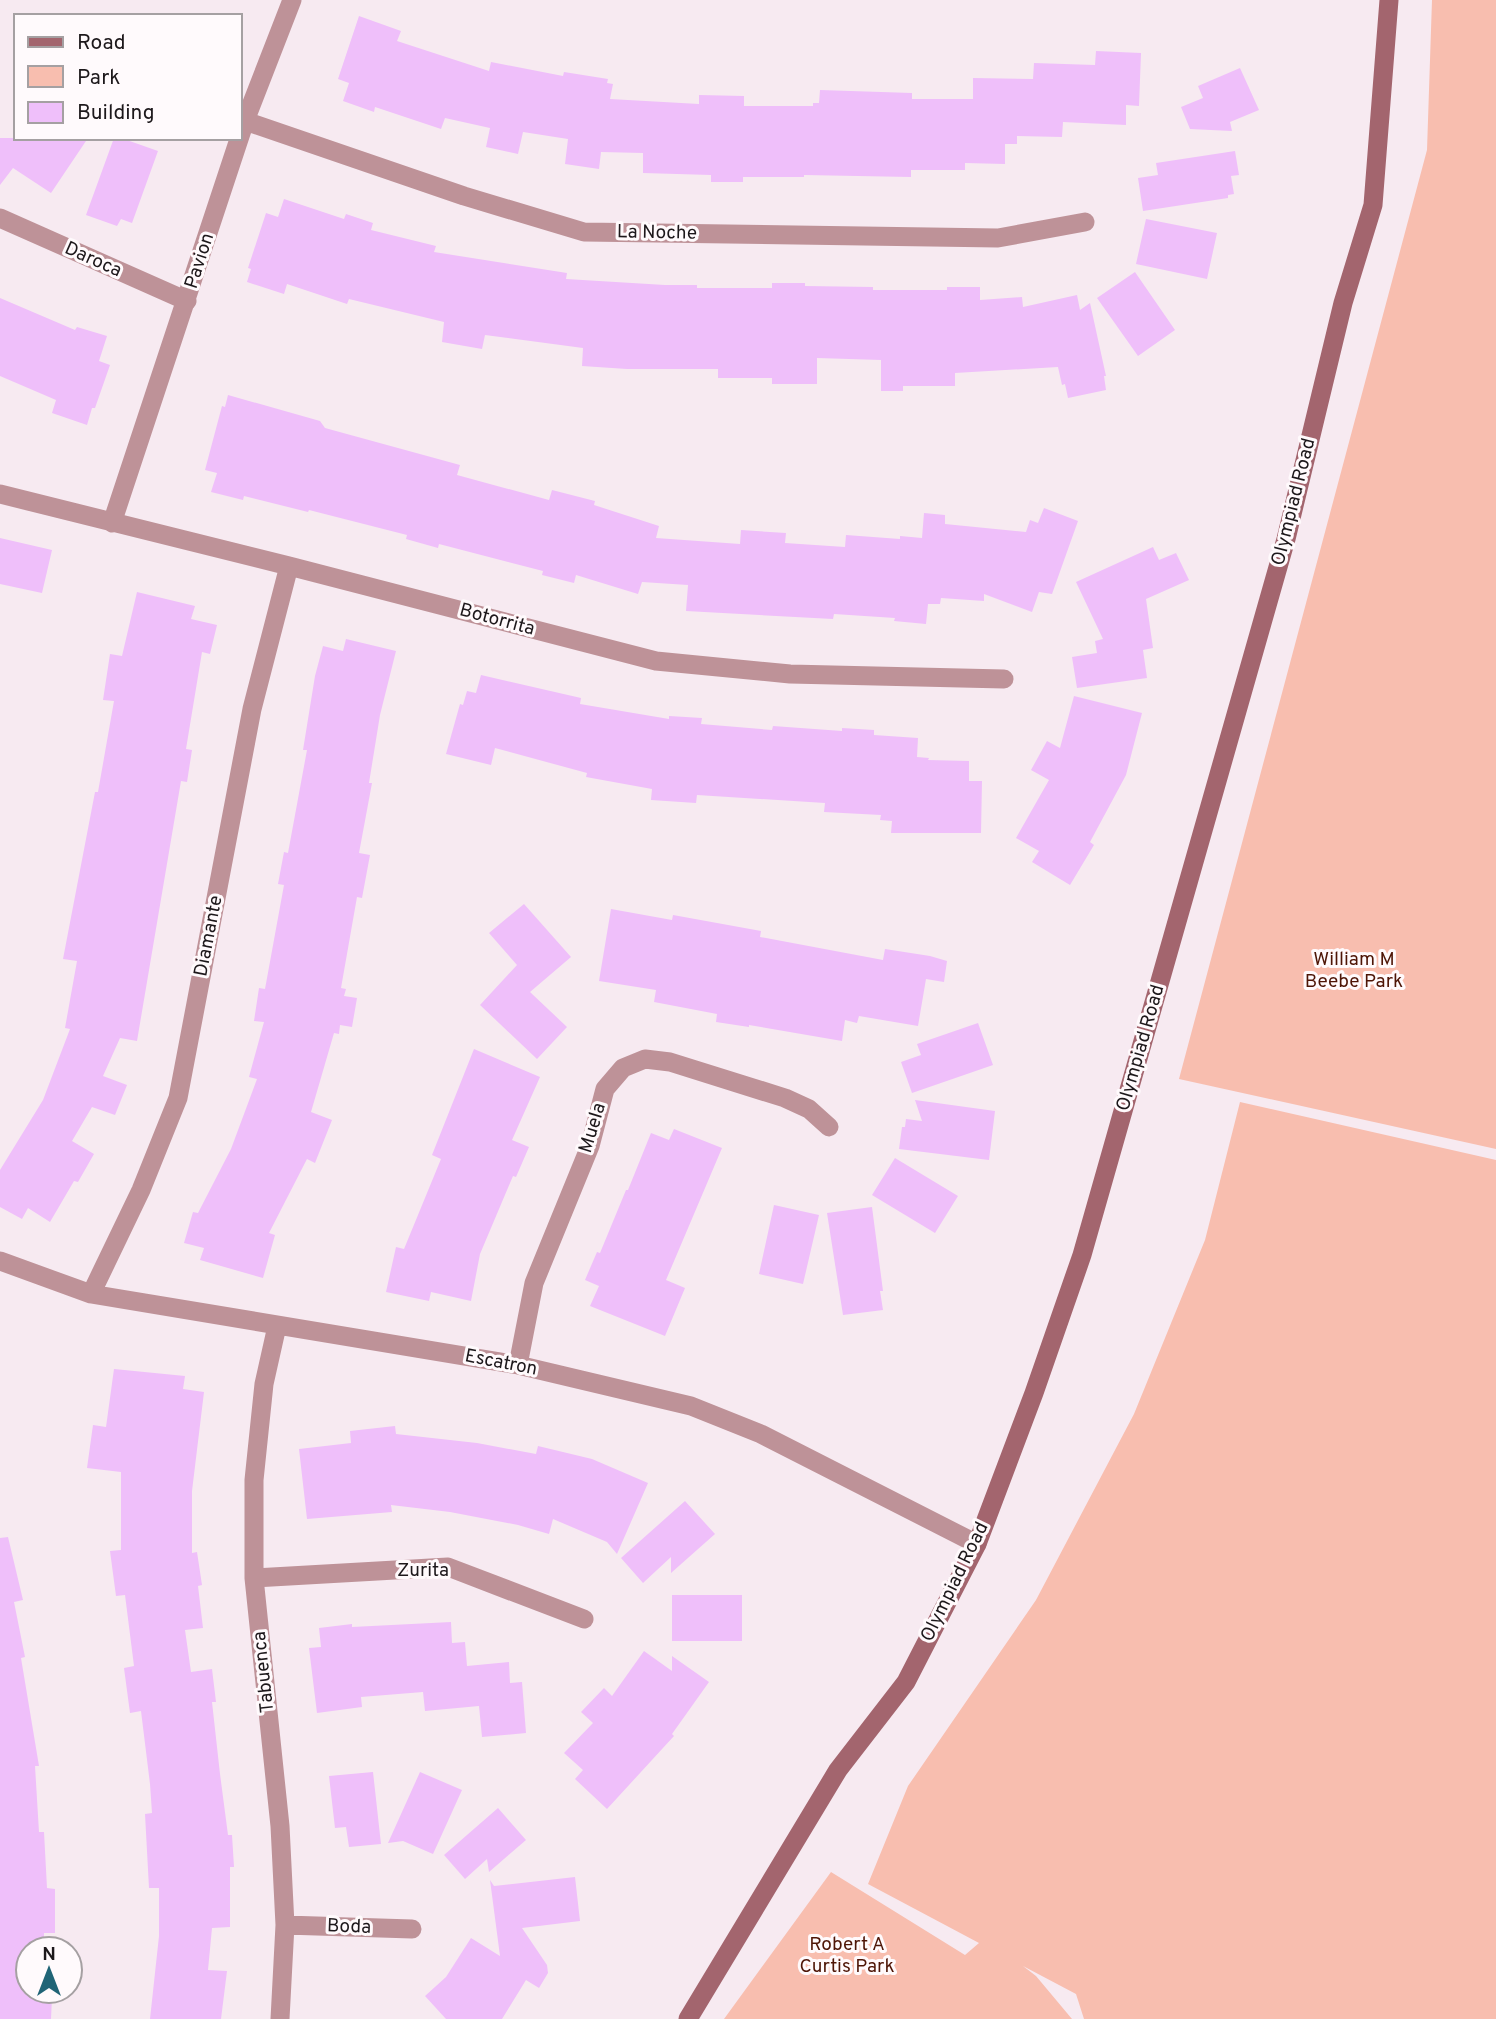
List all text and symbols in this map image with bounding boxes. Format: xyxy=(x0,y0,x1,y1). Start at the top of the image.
legend xyxy=(14,14,242,140)
text: Road xyxy=(77,30,126,57)
text: Park xyxy=(77,65,120,92)
text: Building xyxy=(77,100,155,127)
street label: La Noche xyxy=(617,220,697,246)
street label: Pavion xyxy=(180,230,220,292)
street label: Daroca xyxy=(61,237,125,283)
street label: Olympiad Road xyxy=(1267,436,1321,568)
street label: Botorrita xyxy=(457,598,537,642)
street label: Diamante xyxy=(189,893,229,979)
park label: William M Beebe Park xyxy=(1305,948,1403,994)
street label: Olympiad Road xyxy=(1111,982,1171,1114)
street label: Muela xyxy=(574,1100,612,1156)
street label: Escatron xyxy=(463,1344,539,1382)
street label: Olympiad Road xyxy=(916,1518,994,1646)
street label: Zurita xyxy=(397,1559,449,1583)
street label: Tabuenca xyxy=(248,1630,280,1714)
street label: Boda xyxy=(326,1914,372,1940)
park label: Robert A Curtis Park xyxy=(799,1933,895,1979)
north arrow xyxy=(14,1935,84,2005)
text: N xyxy=(42,1943,56,1967)

